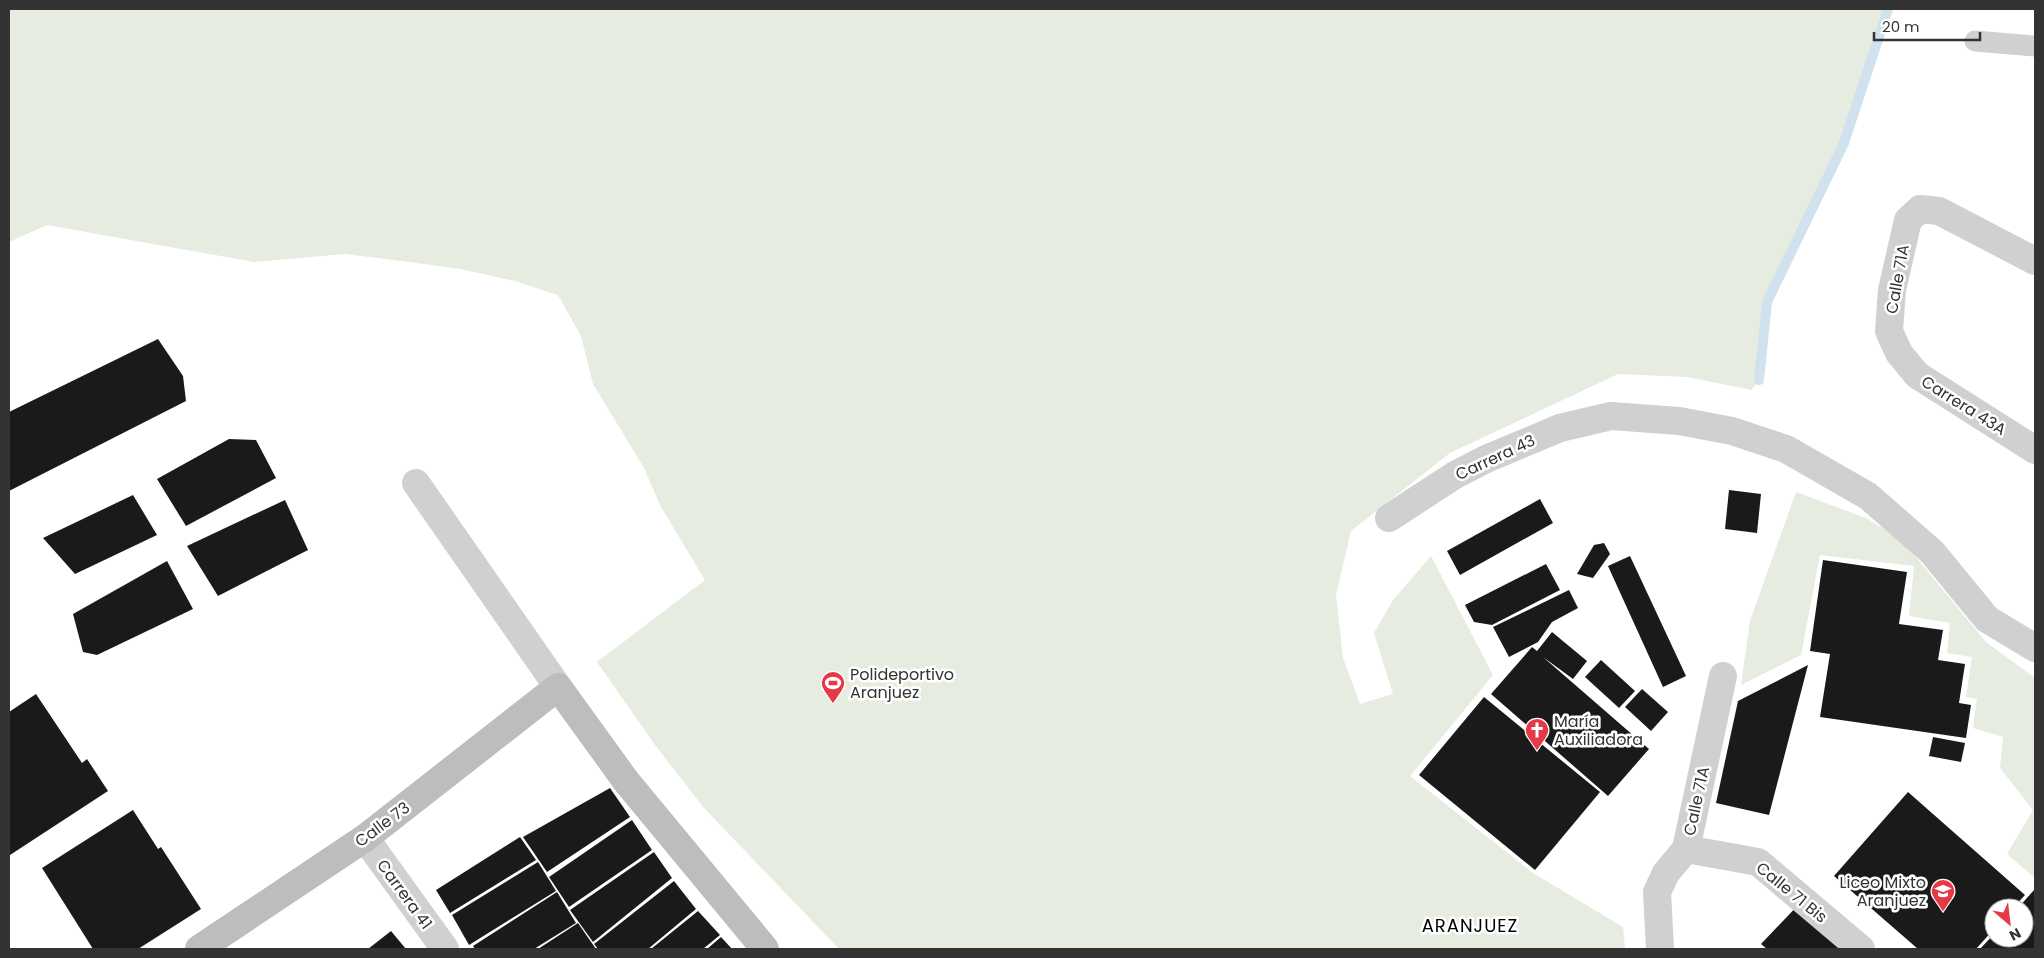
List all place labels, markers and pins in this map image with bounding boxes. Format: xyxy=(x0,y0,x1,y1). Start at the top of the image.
place label: Polideportivo Aranjuez xyxy=(850,663,954,704)
sports icon: Polideportivo Aranjuez xyxy=(820,670,846,704)
place label: María Auxiliadora xyxy=(1554,710,1643,751)
church icon: María Auxiliadora xyxy=(1524,717,1550,751)
place label: Liceo Mixto Aranjuez xyxy=(1840,871,1926,912)
school or university icon: Liceo Mixto Aranjuez xyxy=(1930,878,1956,912)

